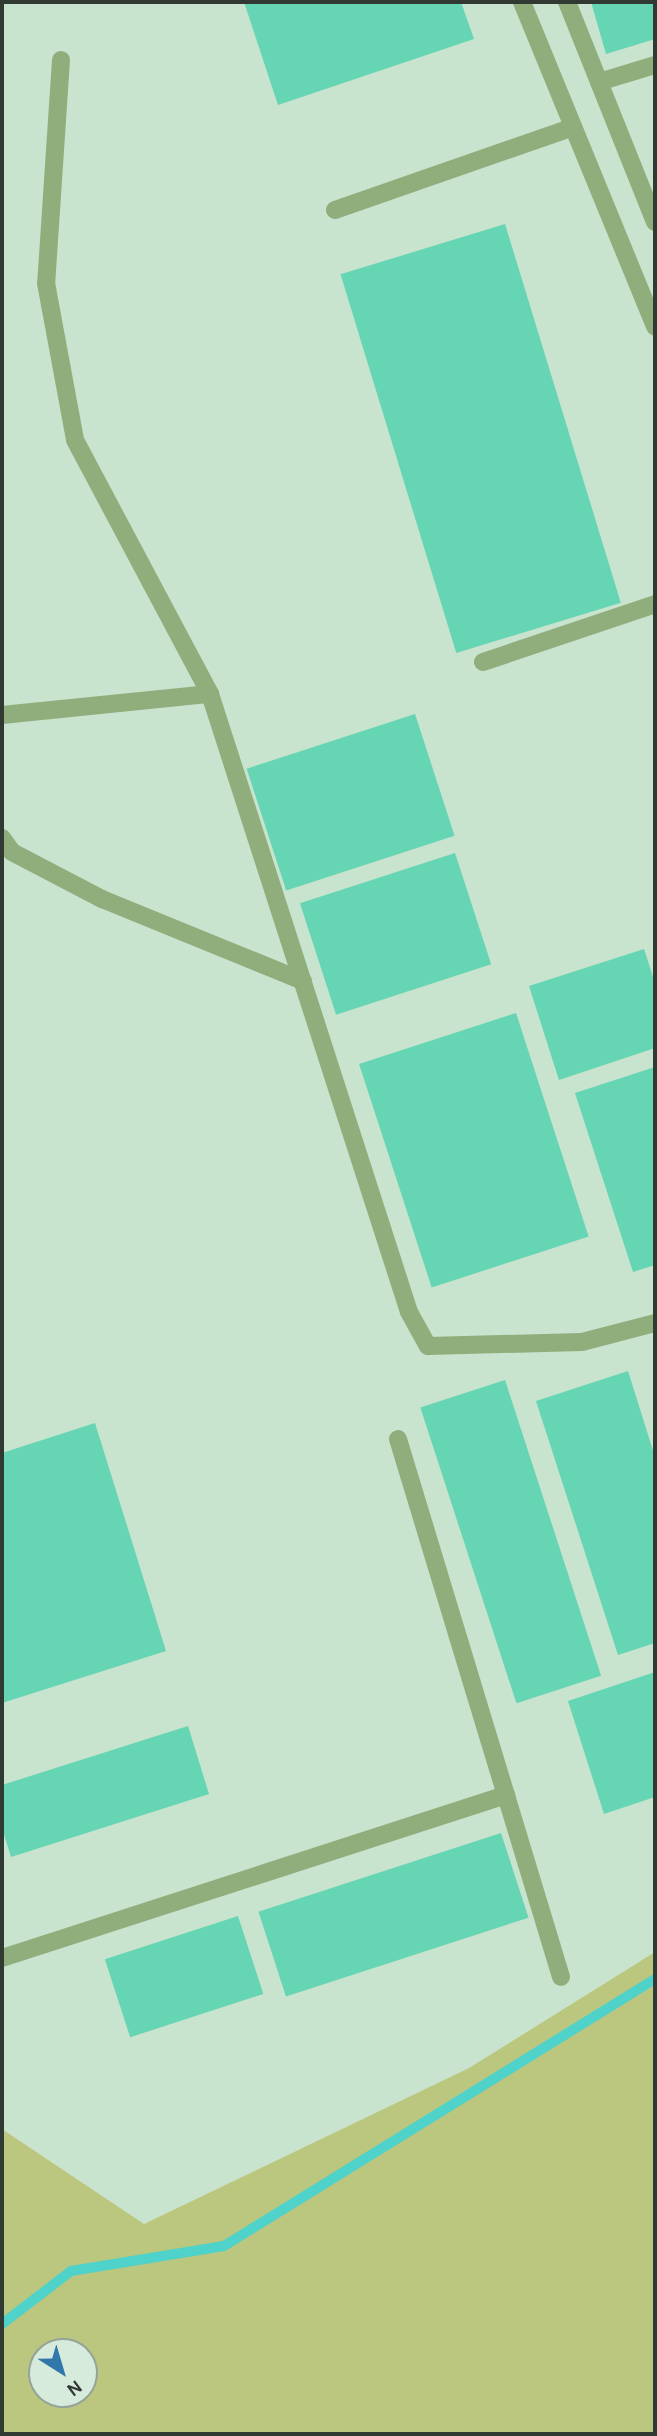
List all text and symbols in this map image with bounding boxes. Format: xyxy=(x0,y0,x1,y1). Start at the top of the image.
north arrow xyxy=(28,2338,98,2408)
text: N xyxy=(62,2375,86,2401)

